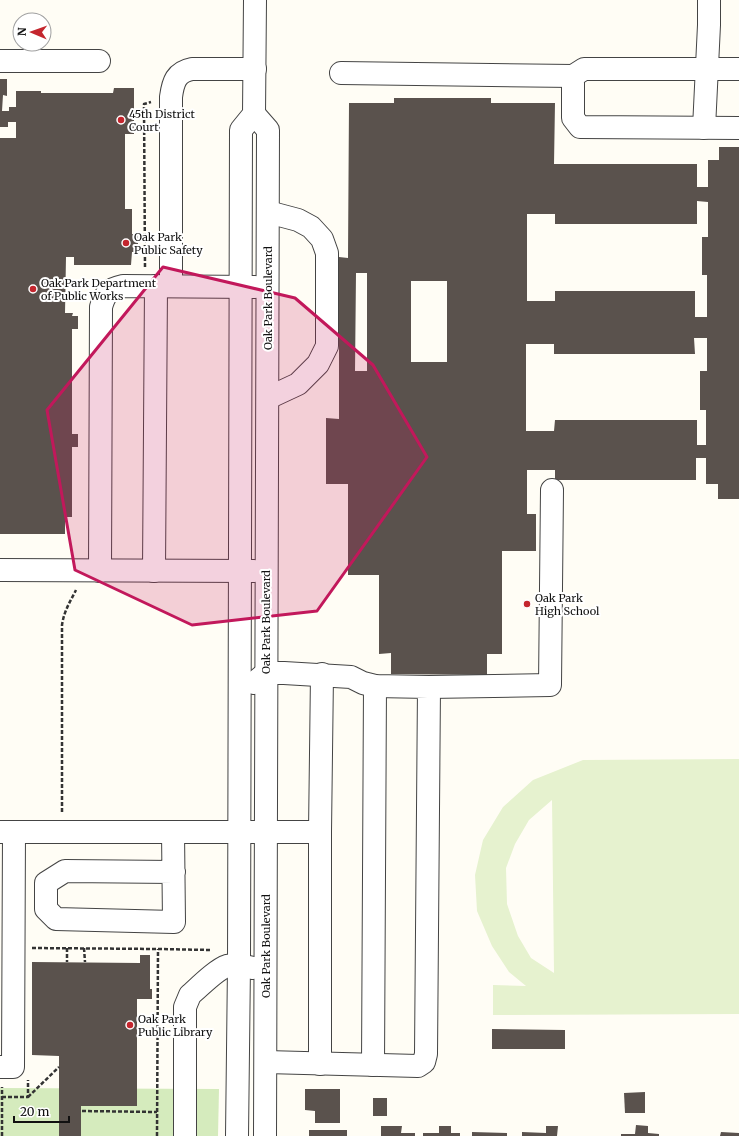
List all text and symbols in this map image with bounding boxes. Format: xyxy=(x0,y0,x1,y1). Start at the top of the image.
north arrow xyxy=(12,12,52,52)
text: N xyxy=(15,27,29,36)
place label: 45th District Court xyxy=(129,107,196,134)
marker: 45th District Court xyxy=(116,115,126,125)
place label: Oak Park Public Safety xyxy=(134,230,203,257)
marker: Oak Park Public Safety xyxy=(121,238,131,248)
street label: Oak Park Boulevard xyxy=(261,246,275,350)
place label: Oak Park Department of Public Works xyxy=(41,276,157,303)
marker: Oak Park Department of Public Works xyxy=(28,284,38,294)
street label: Oak Park Boulevard xyxy=(259,570,273,674)
place label: Oak Park High School xyxy=(535,591,600,618)
marker: Oak Park High School xyxy=(522,599,532,609)
street label: Oak Park Boulevard xyxy=(259,894,273,998)
place label: Oak Park Public Library xyxy=(138,1012,213,1039)
marker: Oak Park Public Library xyxy=(125,1020,135,1030)
scale bar xyxy=(14,1098,69,1124)
text: 20 m xyxy=(20,1104,49,1119)

